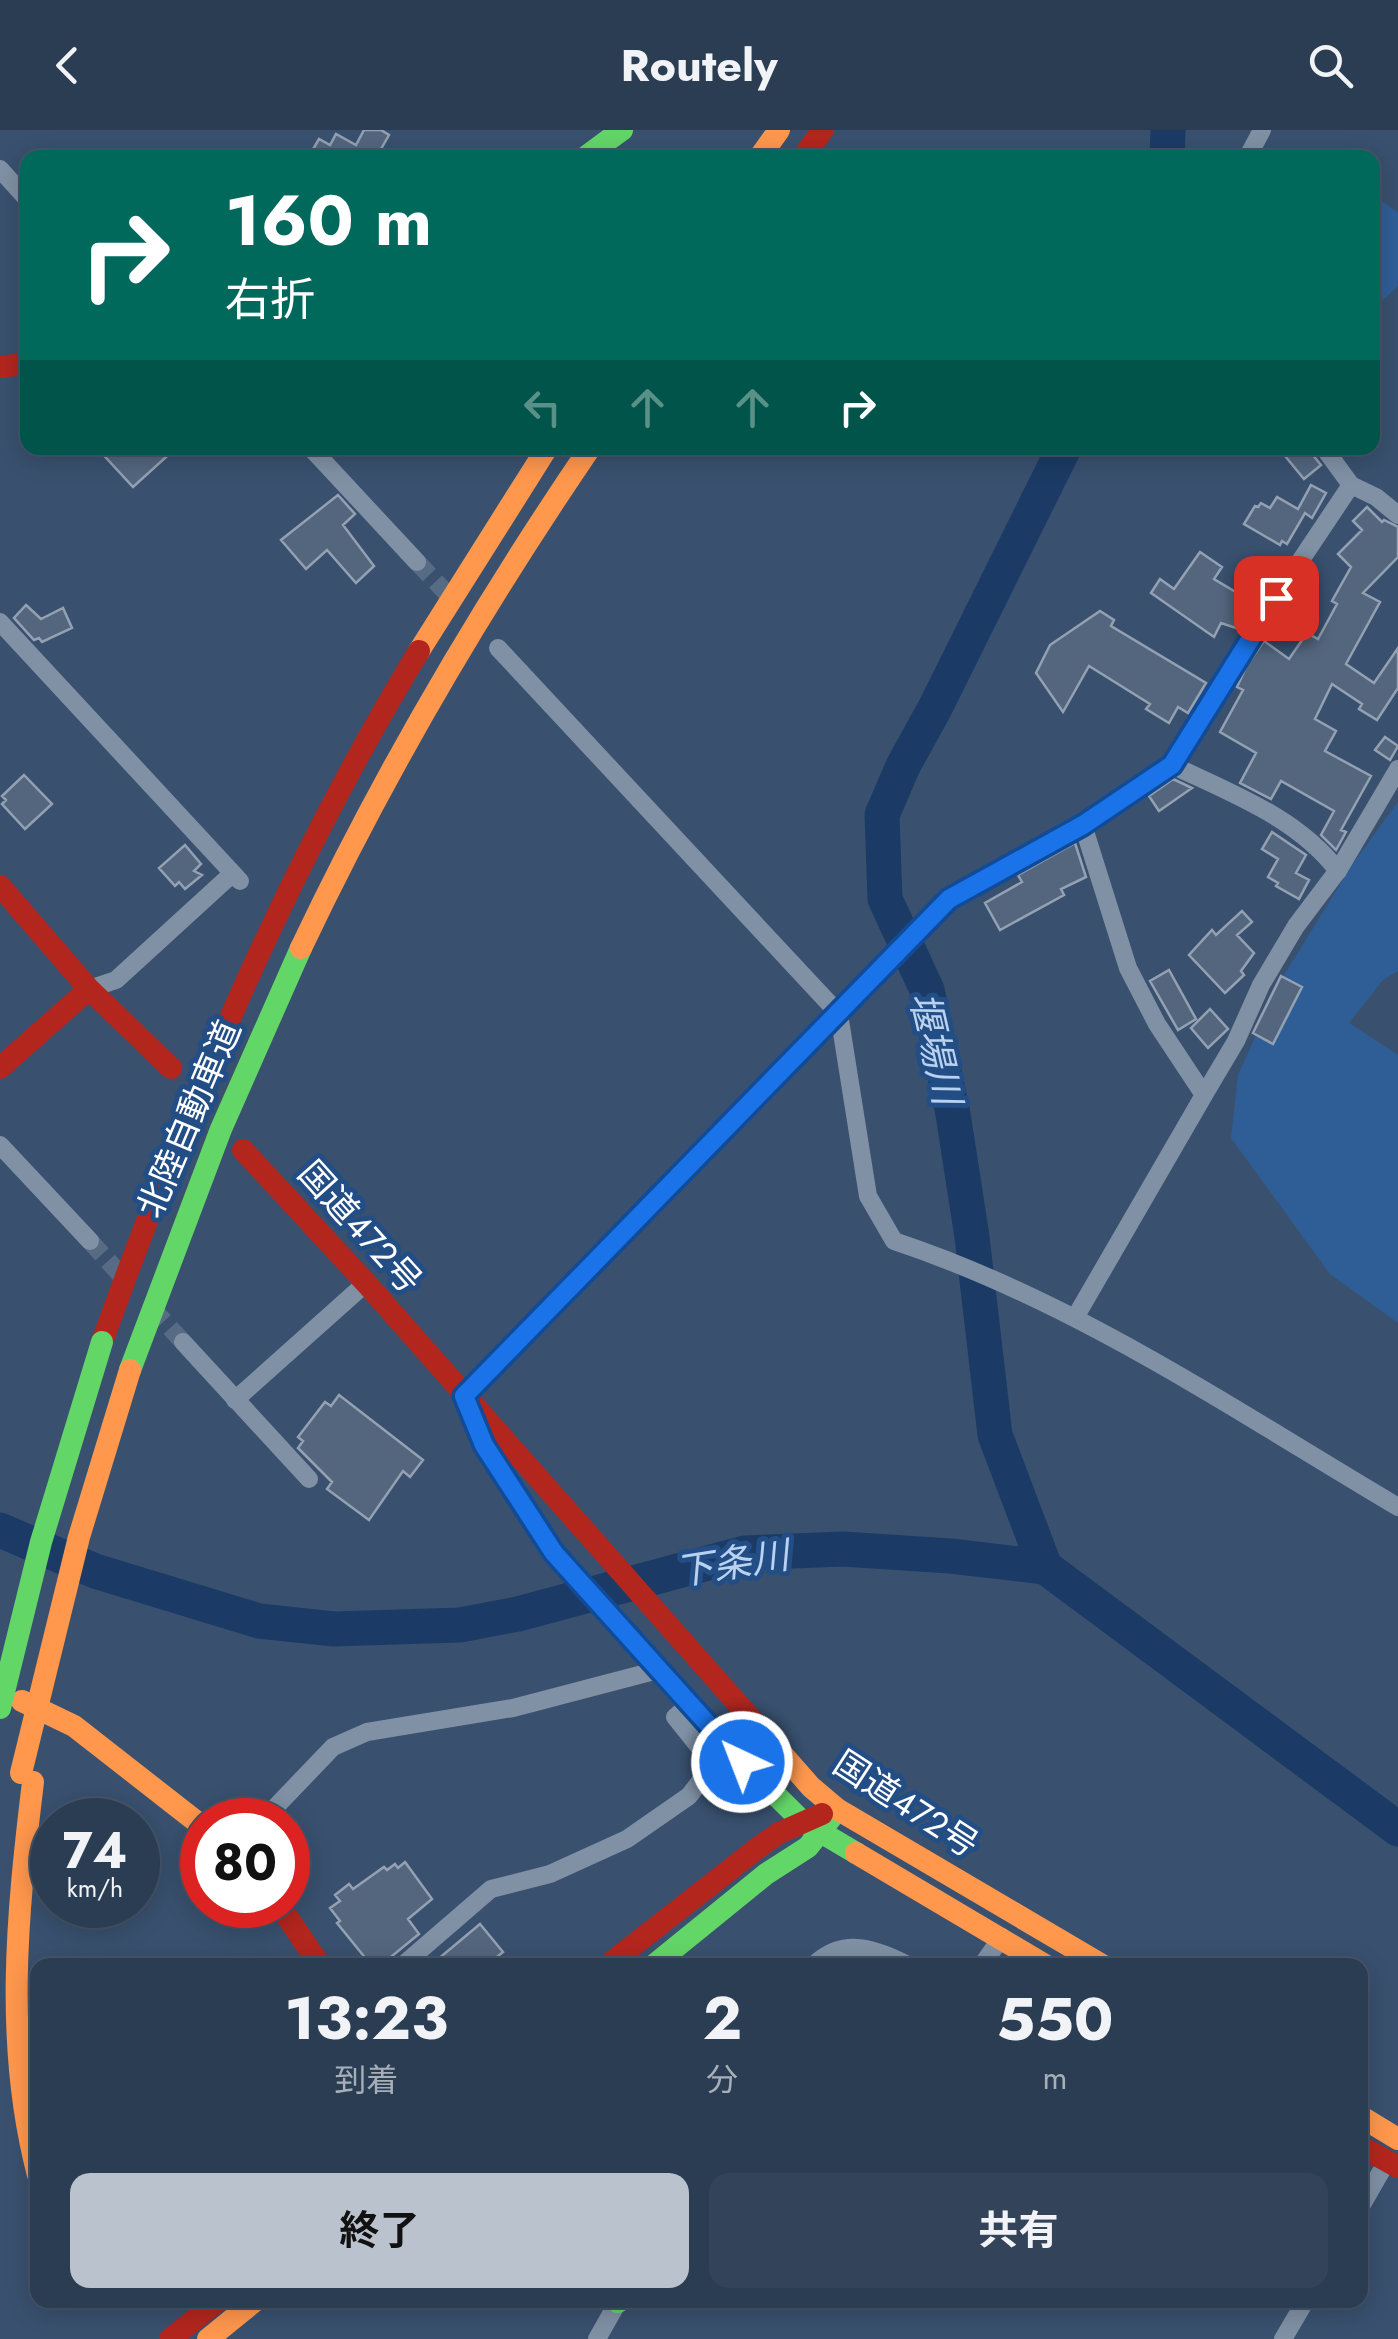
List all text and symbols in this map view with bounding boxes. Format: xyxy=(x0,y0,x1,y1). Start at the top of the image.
text: Routely xyxy=(620,33,778,98)
icon: back xyxy=(40,38,95,93)
icon: search xyxy=(1303,38,1358,93)
text: 160 m xyxy=(225,170,432,271)
icon: right xyxy=(60,190,190,320)
text: 右折 xyxy=(225,267,315,332)
icon: left xyxy=(515,380,570,435)
icon: ahead xyxy=(620,380,675,435)
icon: ahead xyxy=(725,380,780,435)
icon: right xyxy=(830,380,885,435)
pin xyxy=(1234,556,1319,641)
icon: arrive xyxy=(1249,571,1304,626)
water label: 堰場川 xyxy=(896,986,977,1114)
street label: 北陸自動車道 xyxy=(125,1013,253,1225)
street label: 国道472号 xyxy=(287,1149,433,1305)
water label: 下条川 xyxy=(671,1526,797,1599)
position arrow xyxy=(690,1710,794,1814)
street label: 国道472号 xyxy=(824,1738,988,1870)
speed limit sign: 80 xyxy=(180,1798,310,1928)
text: 74 xyxy=(62,1814,128,1887)
text: km/h xyxy=(67,1870,123,1906)
text: 13:23 xyxy=(284,1975,448,2062)
text: 2 xyxy=(703,1975,742,2062)
text: 550 xyxy=(996,1976,1114,2063)
text: m xyxy=(1043,2055,1067,2101)
text: 到着 xyxy=(334,2057,398,2103)
text: 分 xyxy=(706,2057,738,2103)
button: 終了 xyxy=(70,2173,689,2288)
button: 共有 xyxy=(709,2173,1328,2288)

